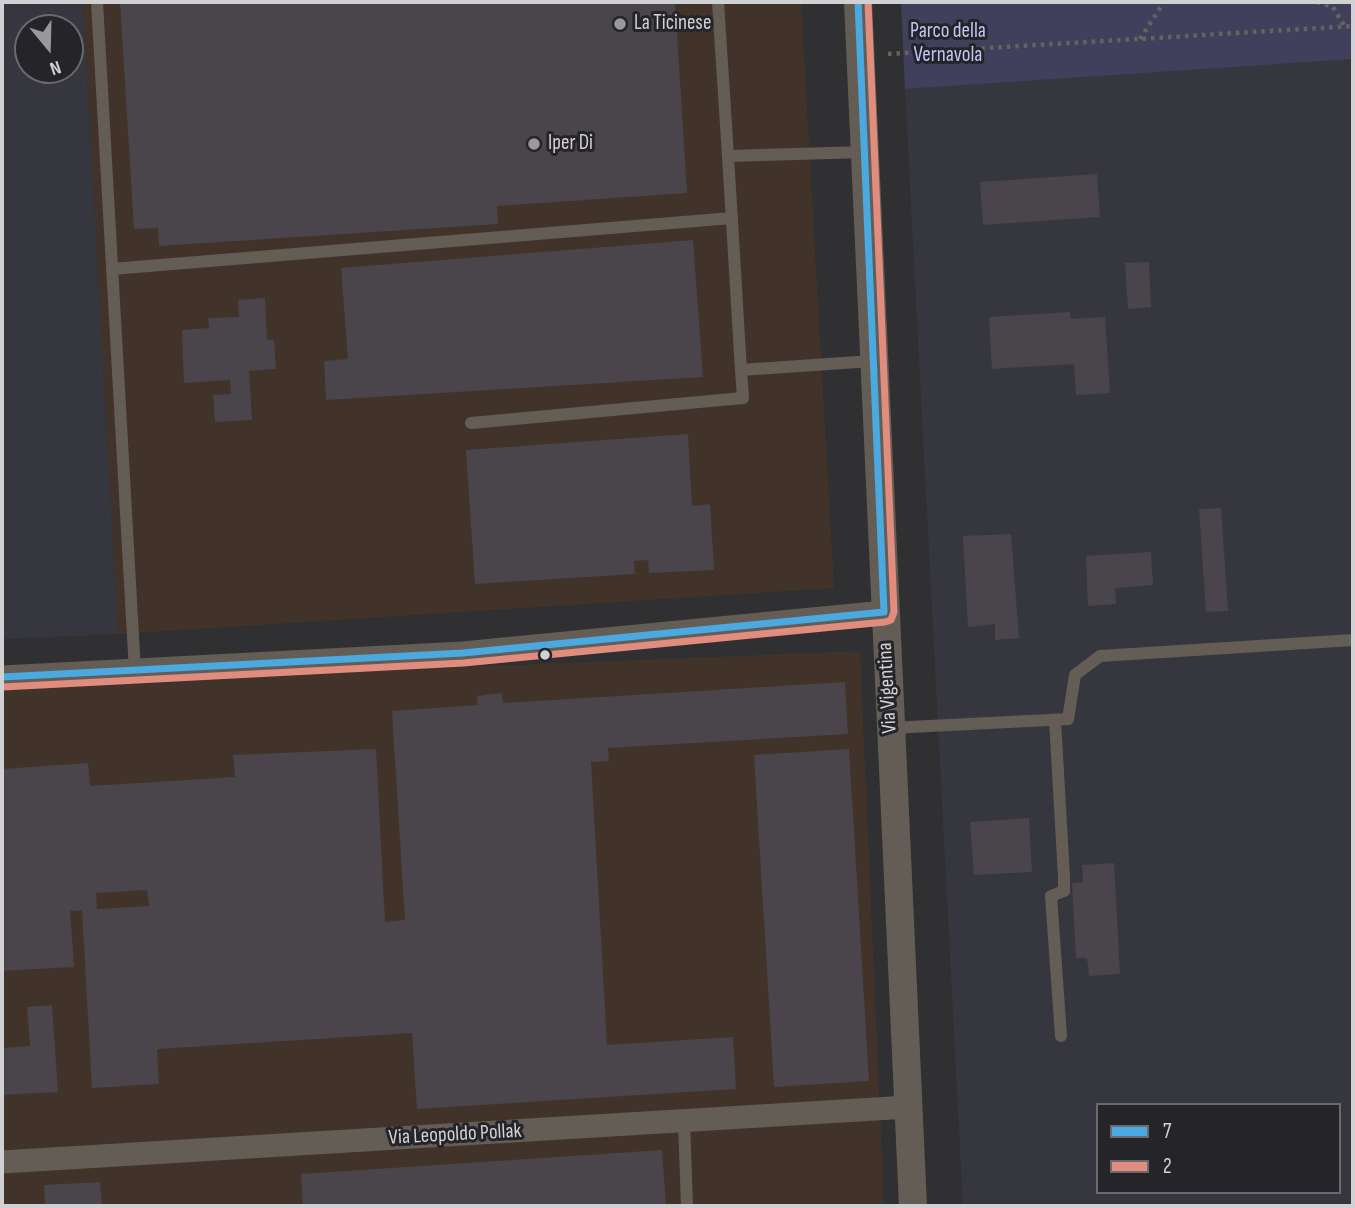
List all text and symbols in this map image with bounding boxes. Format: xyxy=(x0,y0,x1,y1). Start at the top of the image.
place label: La Ticinese xyxy=(634,11,711,37)
north arrow xyxy=(14,14,84,84)
marker: La Ticinese xyxy=(612,16,628,32)
park label: Parco della Vernavola xyxy=(910,19,986,69)
text: N xyxy=(47,55,64,80)
place label: Iper Di xyxy=(548,131,593,157)
marker: Iper Di xyxy=(526,136,542,152)
street label: Via Vigentina xyxy=(873,642,903,734)
unlabelled marker xyxy=(538,648,552,662)
legend xyxy=(1096,1103,1341,1194)
street label: Via Leopoldo Pollak xyxy=(388,1119,522,1151)
text: 7 xyxy=(1163,1119,1171,1144)
text: 2 xyxy=(1163,1154,1172,1179)

